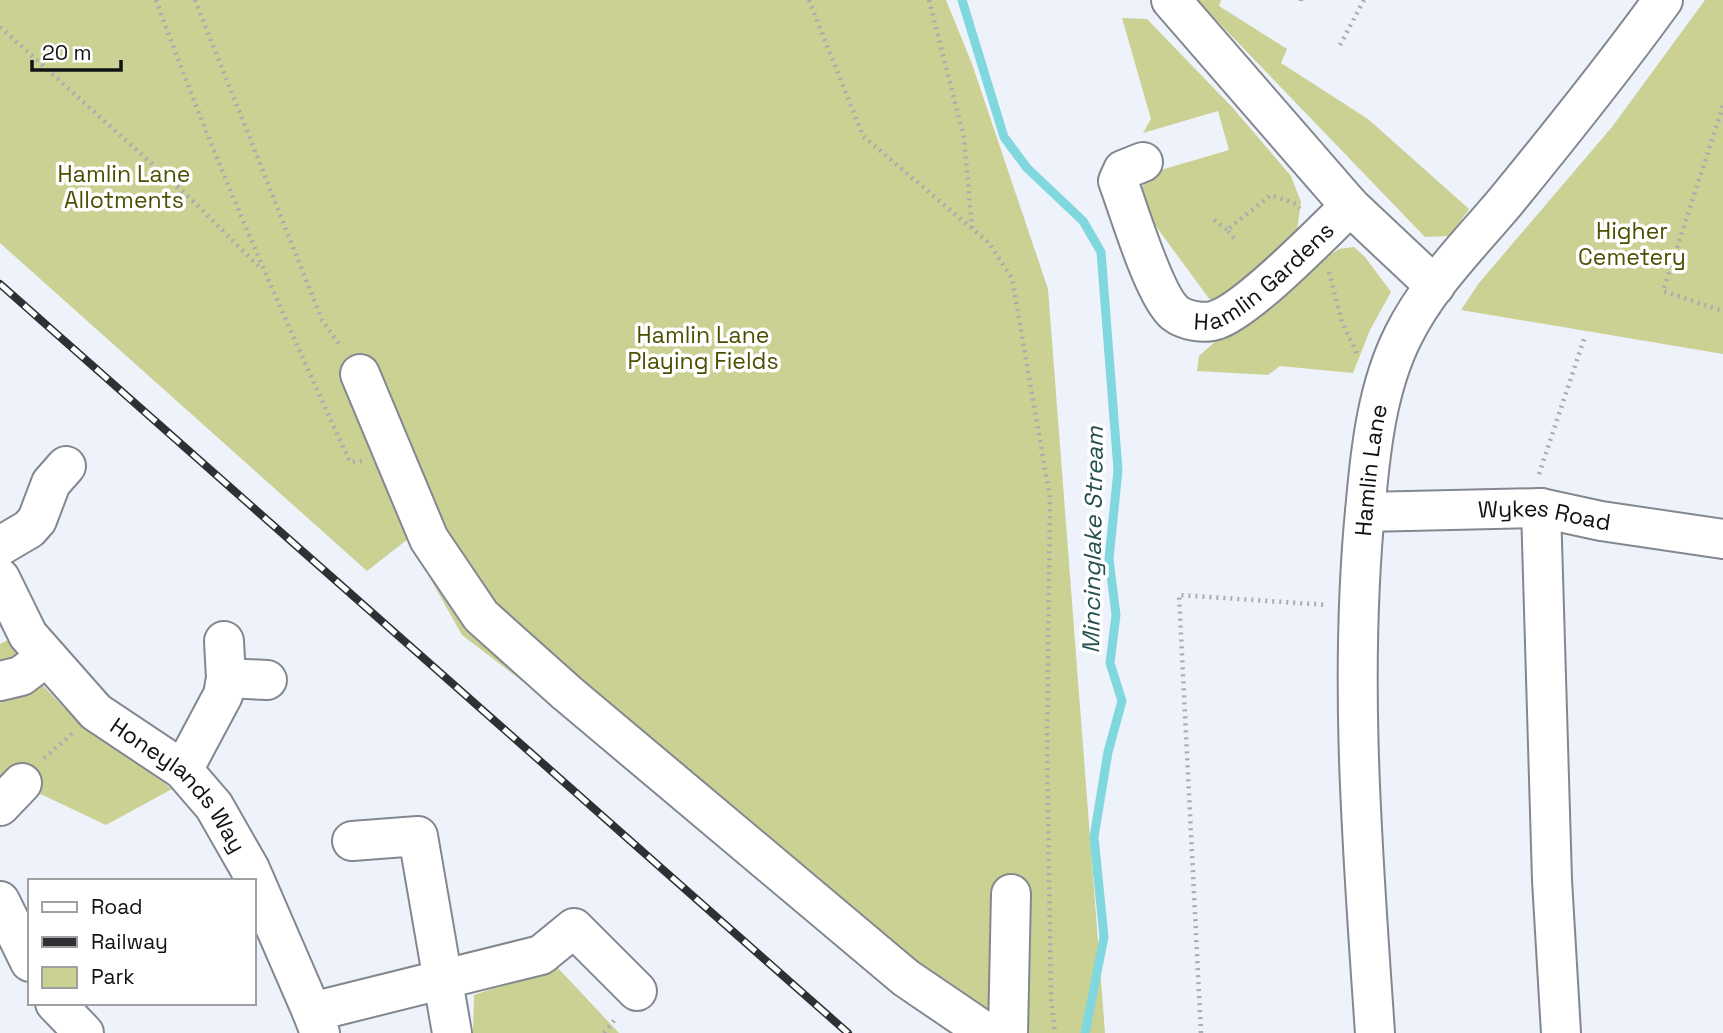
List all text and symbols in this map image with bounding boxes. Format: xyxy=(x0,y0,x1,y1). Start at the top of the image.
scale bar xyxy=(32,28,121,72)
text: 20 m xyxy=(42,39,92,66)
park label: Hamlin Lane Allotments xyxy=(58,159,190,215)
street label: Hamlin Gardens xyxy=(1193,215,1340,337)
park label: Higher Cemetery xyxy=(1578,216,1686,272)
park label: Hamlin Lane Playing Fields xyxy=(627,320,779,376)
street label: Hamlin Lane xyxy=(1348,401,1394,537)
water label: Mincinglake Stream xyxy=(1075,425,1110,654)
street label: Wykes Road xyxy=(1478,493,1613,537)
street label: Honeylands Way xyxy=(104,711,253,858)
legend xyxy=(28,879,256,1005)
text: Road xyxy=(91,893,143,920)
text: Railway xyxy=(91,928,168,955)
text: Park xyxy=(91,963,135,990)

